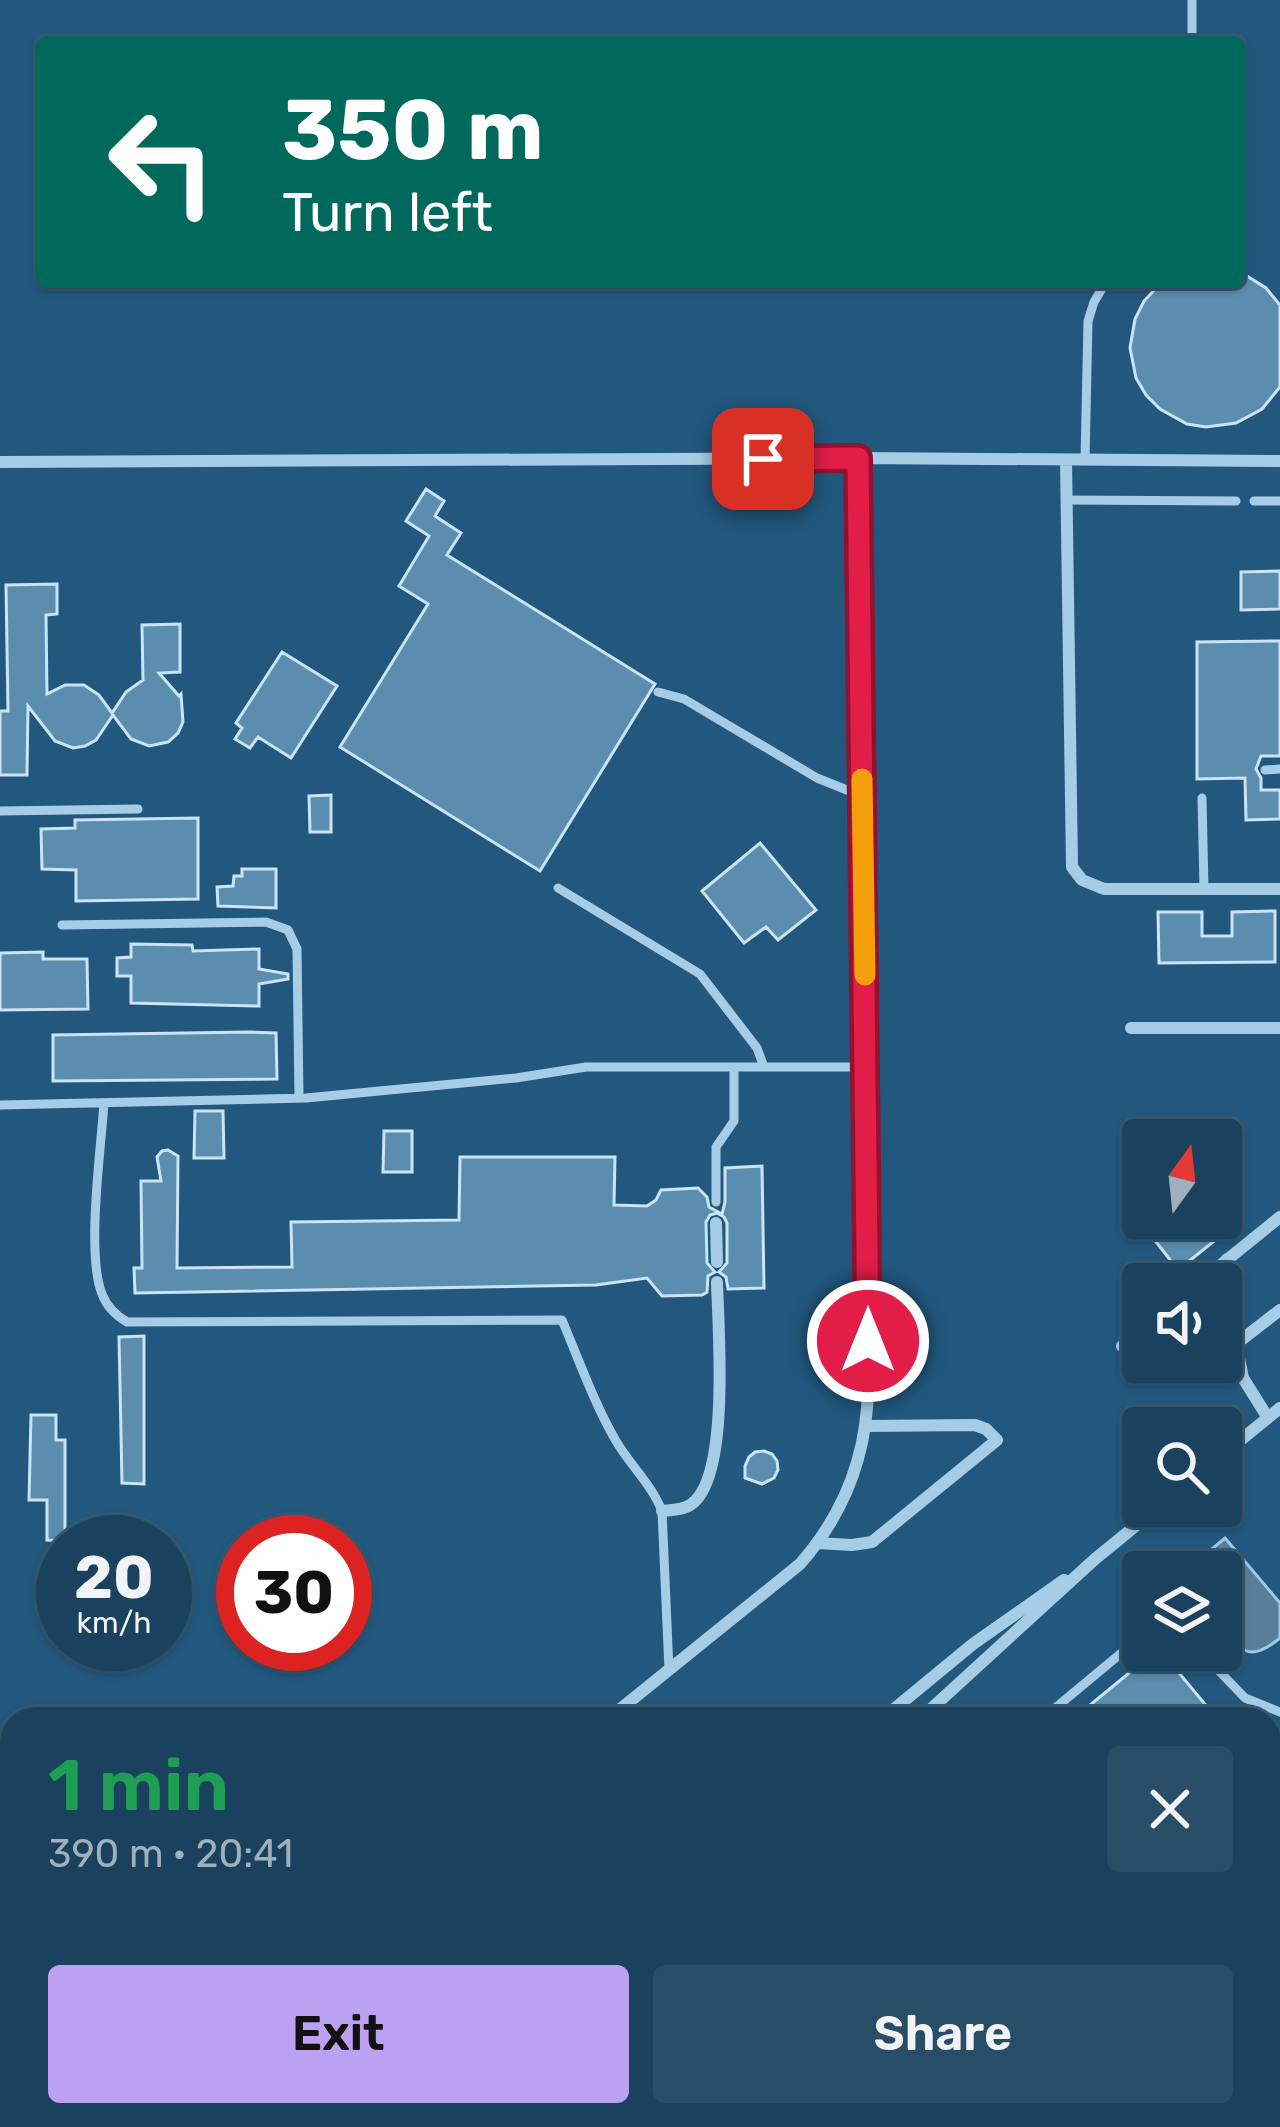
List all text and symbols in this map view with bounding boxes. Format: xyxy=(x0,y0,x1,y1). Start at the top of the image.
text: 350 m xyxy=(282,80,544,180)
icon: left xyxy=(84,84,240,240)
text: Turn left xyxy=(282,181,493,245)
pin xyxy=(712,408,814,510)
icon: arrive xyxy=(730,426,796,492)
north arrow xyxy=(1122,1119,1242,1239)
map controls xyxy=(1122,1119,1242,1671)
button: sound xyxy=(1122,1263,1242,1383)
position arrow xyxy=(805,1278,931,1404)
button: search xyxy=(1122,1407,1242,1527)
speed limit sign: 30 xyxy=(216,1515,372,1671)
text: 20 xyxy=(74,1542,154,1613)
button: layers xyxy=(1122,1551,1242,1671)
text: km/h xyxy=(77,1605,151,1641)
text: 1 min xyxy=(48,1743,229,1828)
button: close xyxy=(1107,1746,1233,1872)
text: 390 m · 20:41 xyxy=(48,1831,293,1877)
button: Exit xyxy=(48,1965,629,2103)
button: Share xyxy=(653,1965,1233,2103)

